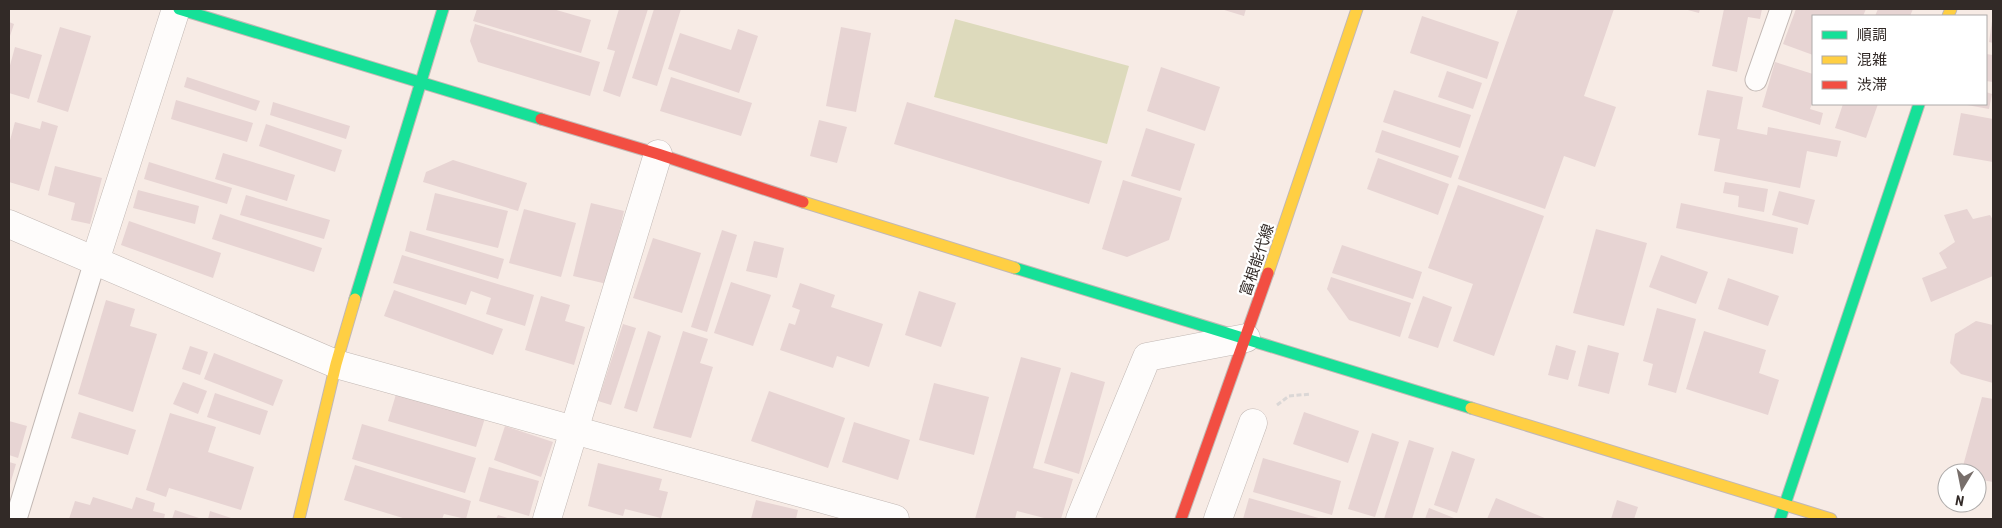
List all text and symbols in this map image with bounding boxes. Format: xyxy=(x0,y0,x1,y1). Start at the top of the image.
legend xyxy=(1812,15,1987,105)
text: 順調 xyxy=(1857,26,1887,44)
text: 混雑 xyxy=(1857,51,1887,69)
text: 渋滞 xyxy=(1857,76,1887,94)
street label: 富根能代線 xyxy=(1236,222,1278,298)
north arrow xyxy=(1937,463,1987,513)
text: N xyxy=(1954,492,1965,509)

